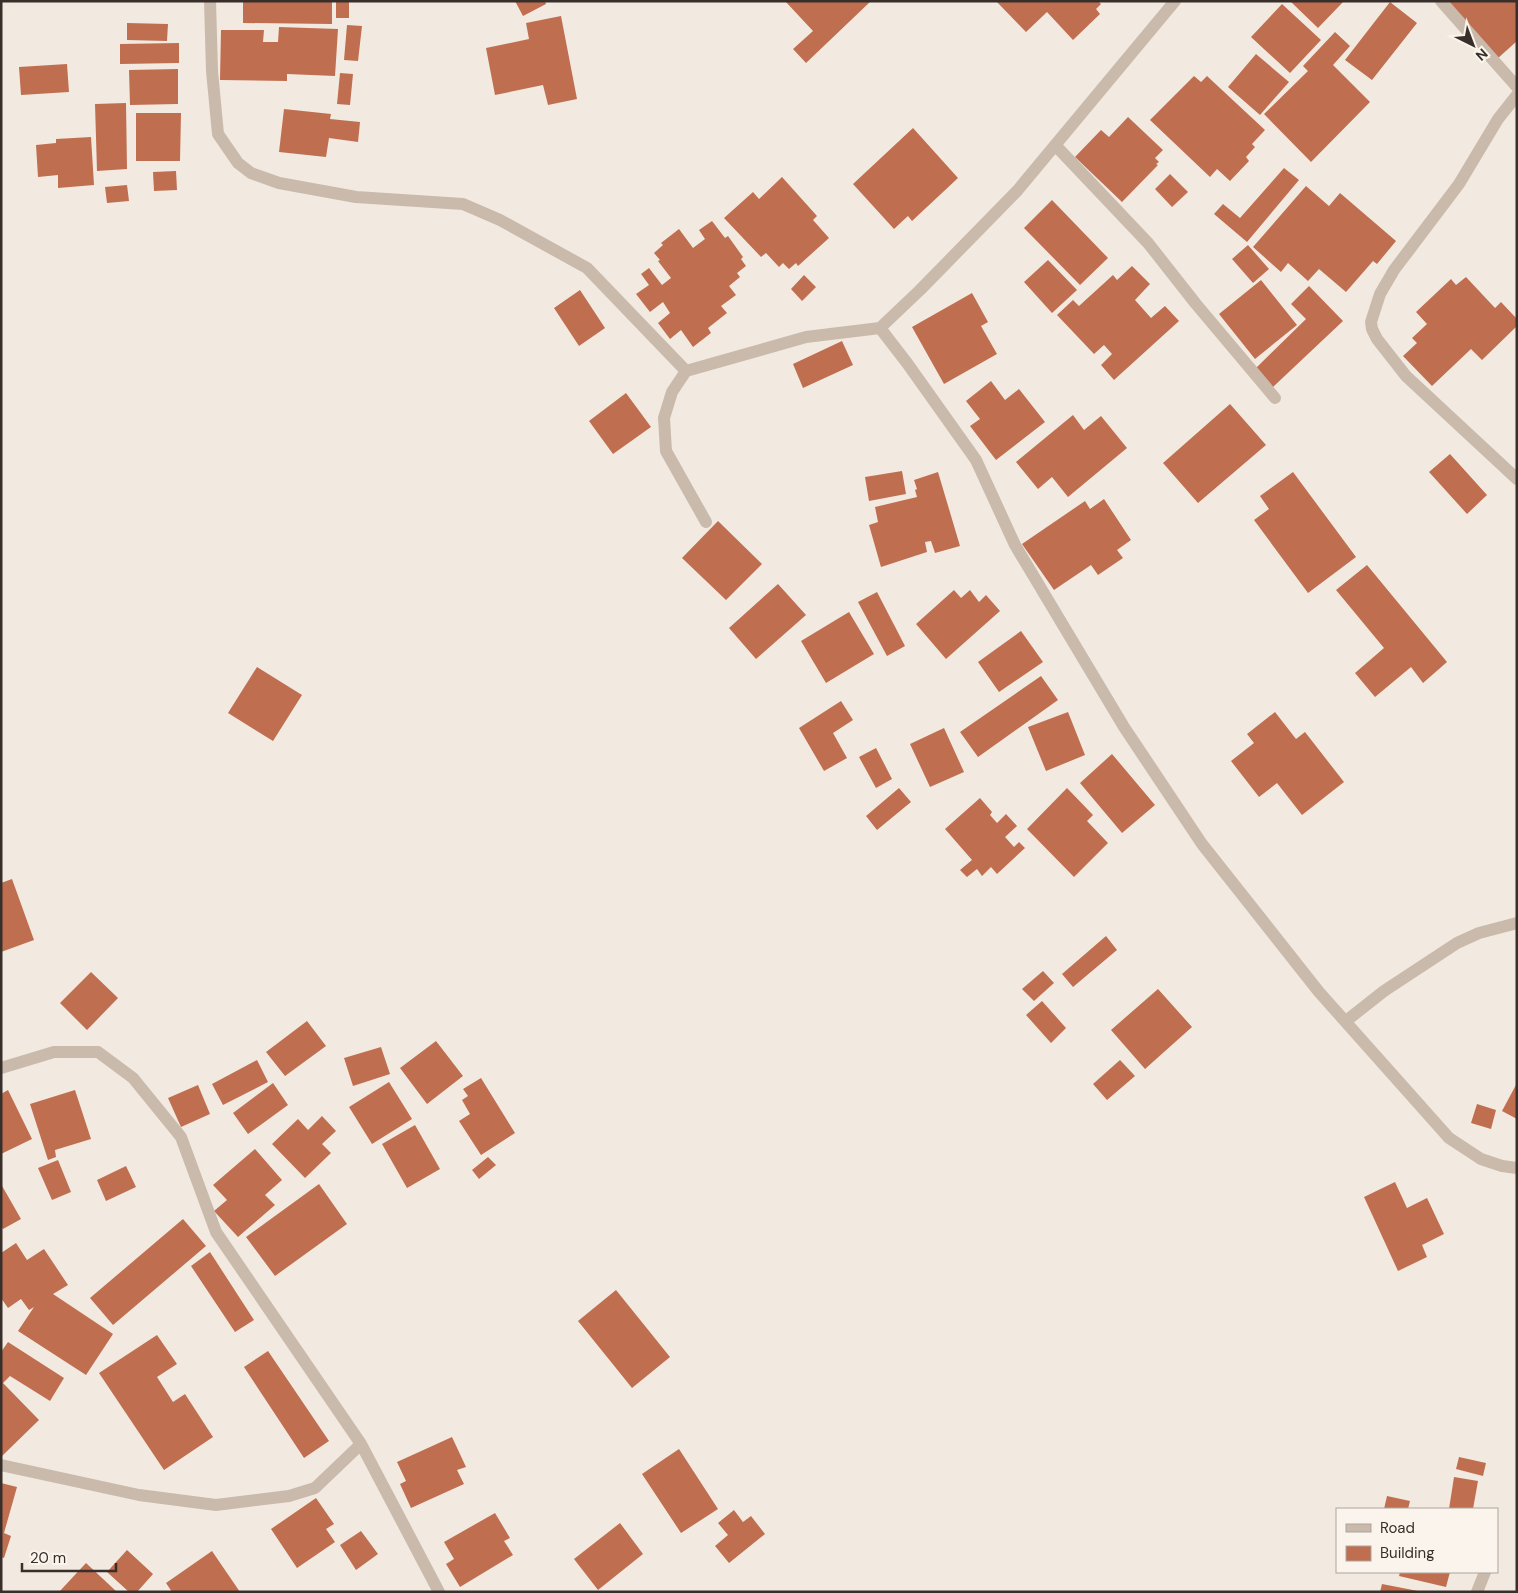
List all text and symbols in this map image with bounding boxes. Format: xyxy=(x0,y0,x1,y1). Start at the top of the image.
north arrow xyxy=(1448,20,1498,70)
text: N xyxy=(1472,45,1492,65)
legend xyxy=(1336,1508,1498,1573)
text: Road xyxy=(1380,1518,1415,1538)
scale bar xyxy=(22,1540,116,1572)
text: Building xyxy=(1380,1543,1435,1563)
text: 20 m xyxy=(30,1548,66,1568)

